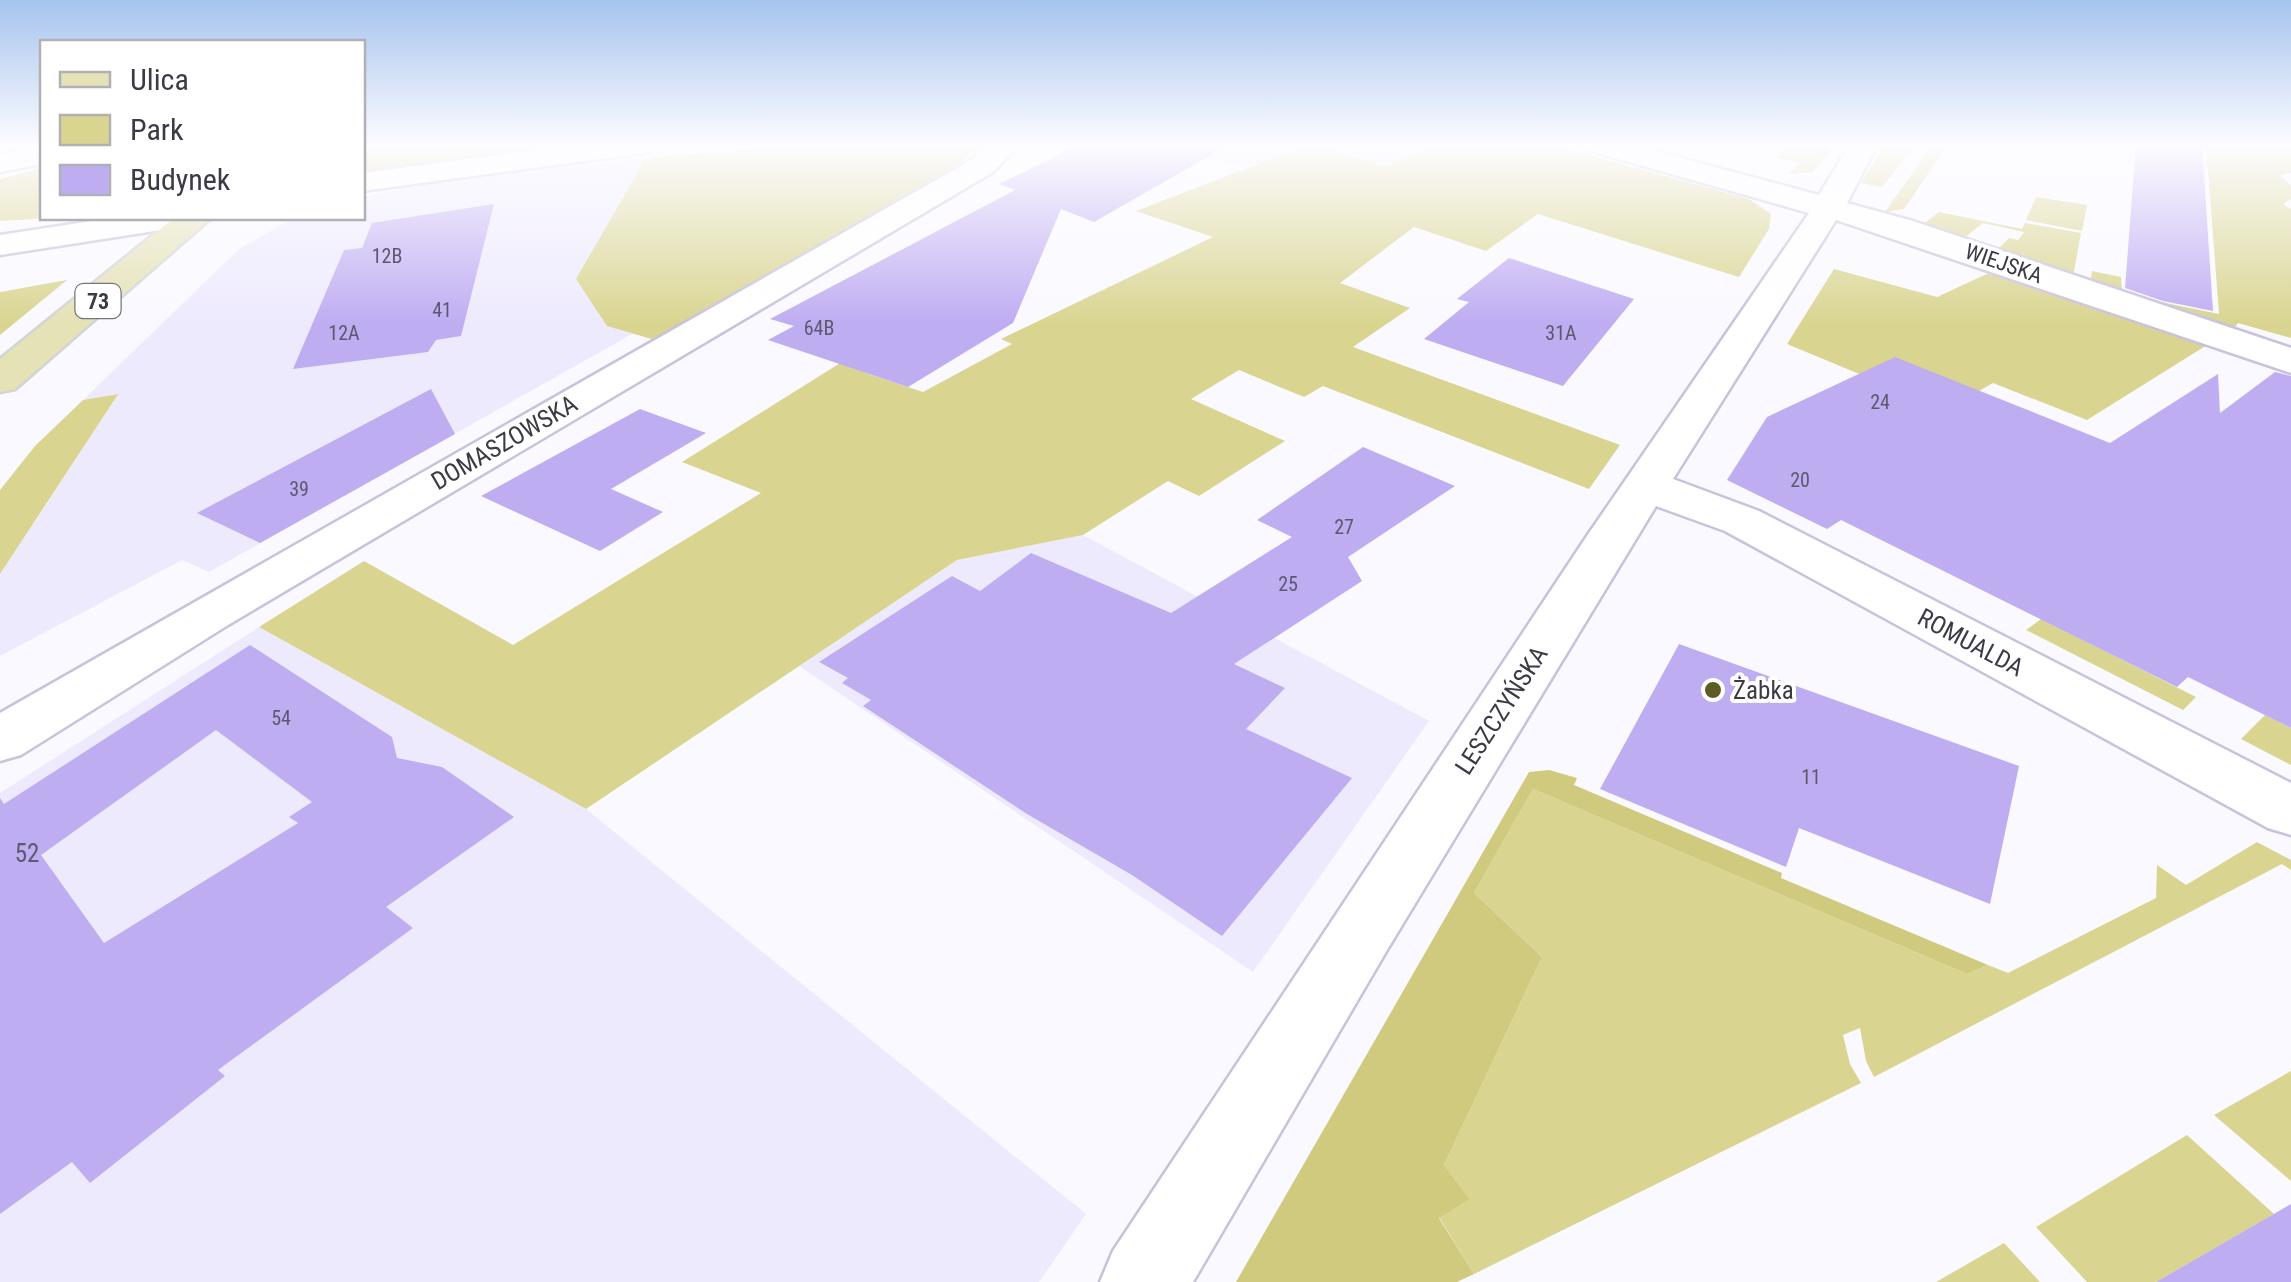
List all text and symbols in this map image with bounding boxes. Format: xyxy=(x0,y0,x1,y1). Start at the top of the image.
legend xyxy=(40,40,365,220)
text: Ulica xyxy=(130,62,189,97)
text: Park xyxy=(130,112,184,147)
text: Budynek xyxy=(130,162,231,197)
street label: WIEJSKA xyxy=(1962,239,2046,288)
house number: 12B xyxy=(372,244,402,268)
road number: 73 xyxy=(76,284,120,318)
house number: 41 xyxy=(432,298,452,322)
house number: 64B xyxy=(804,316,834,340)
house number: 12A xyxy=(328,321,360,345)
house number: 31A xyxy=(1545,321,1577,345)
street label: DOMASZOWSKA xyxy=(426,389,582,496)
house number: 24 xyxy=(1870,390,1890,414)
house number: 20 xyxy=(1790,468,1810,492)
house number: 39 xyxy=(289,477,309,501)
house number: 27 xyxy=(1334,515,1354,539)
house number: 25 xyxy=(1278,572,1298,596)
street label: ROMUALDA xyxy=(1913,602,2029,682)
street label: LESZCZYŃSKA xyxy=(1448,640,1554,780)
place label: Żabka xyxy=(1733,676,1794,705)
marker: Żabka xyxy=(1702,679,1724,701)
house number: 54 xyxy=(271,706,291,730)
house number: 11 xyxy=(1801,765,1821,789)
house number: 52 xyxy=(15,839,39,868)

